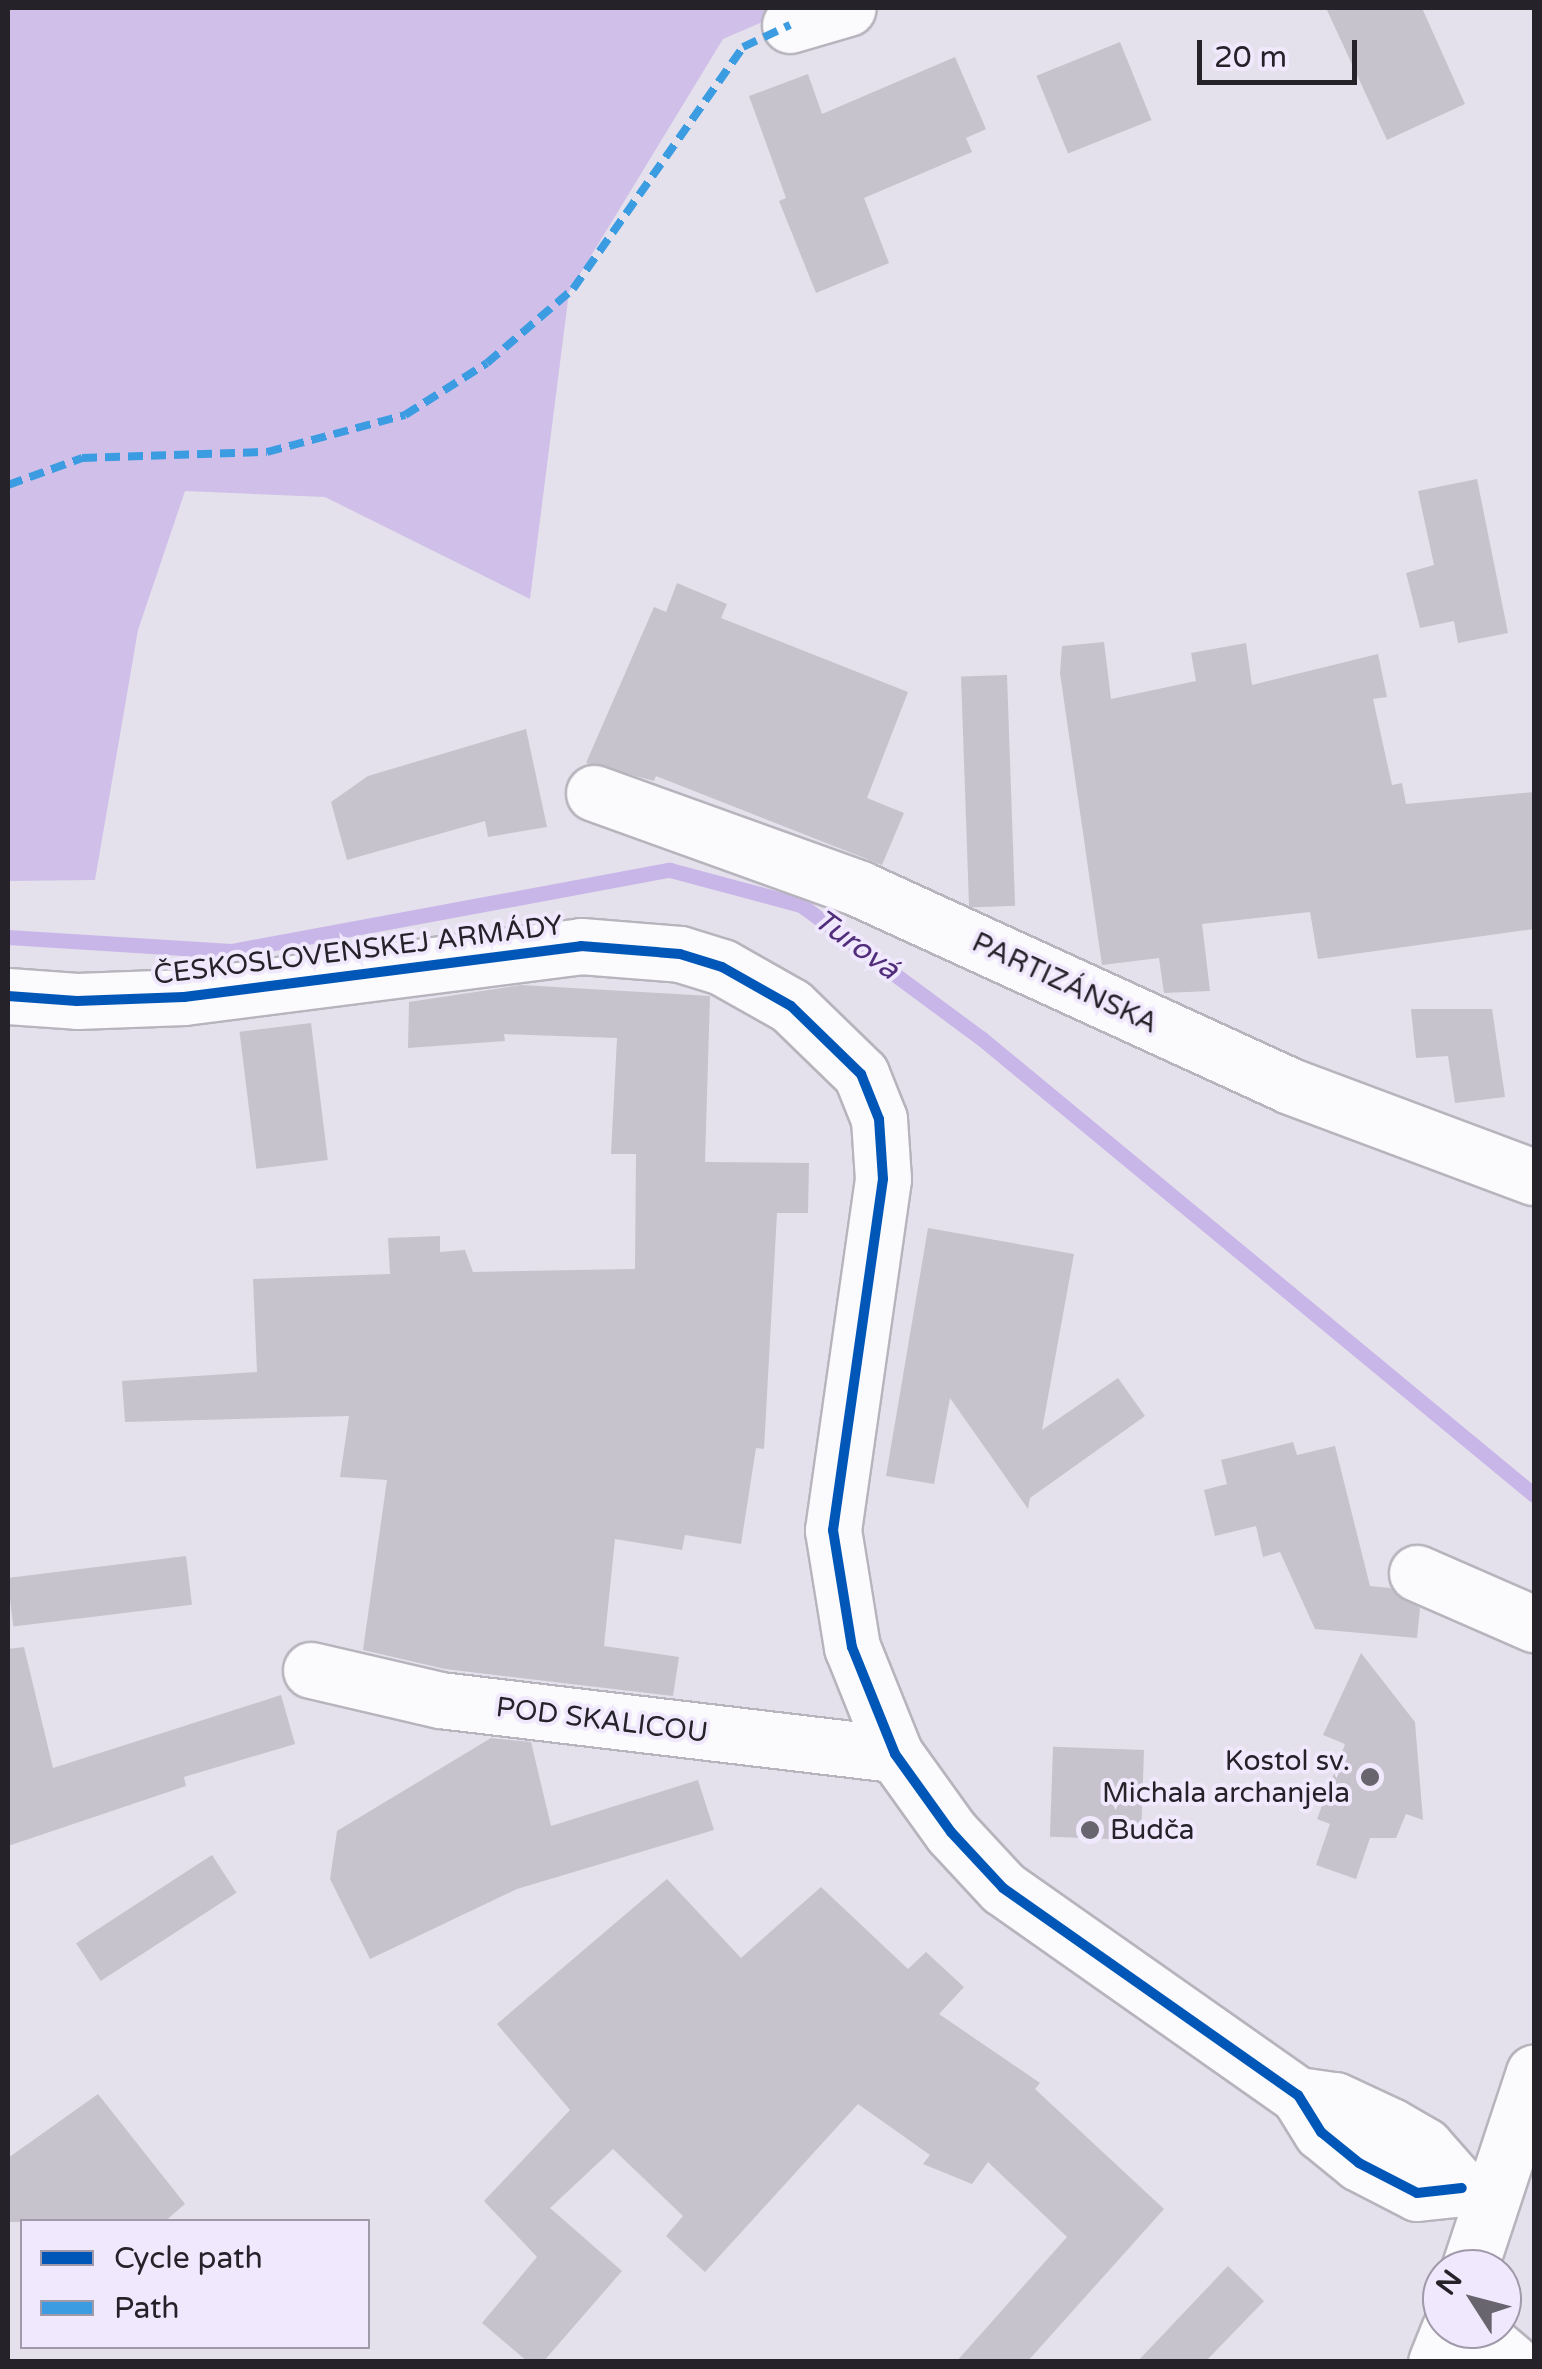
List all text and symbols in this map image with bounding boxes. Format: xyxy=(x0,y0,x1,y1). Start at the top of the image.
scale bar xyxy=(1202,20,1362,82)
text: 20 m xyxy=(1214,39,1287,76)
water label: Turová xyxy=(806,902,906,988)
street label: ČESKOSLOVENSKEJ ARMÁDY xyxy=(152,908,564,992)
street label: PARTIZÁNSKA xyxy=(967,925,1163,1041)
street label: POD SKALICOU xyxy=(494,1690,710,1750)
place label: Kostol sv. Michala archanjela xyxy=(1102,1744,1350,1810)
marker: Kostol sv. Michala archanjela xyxy=(1359,1766,1381,1788)
place label: Budča xyxy=(1110,1813,1195,1847)
marker: Budča xyxy=(1079,1819,1101,1841)
legend xyxy=(20,2219,370,2349)
text: Cycle path xyxy=(114,2240,263,2277)
north arrow xyxy=(1422,2249,1522,2349)
text: N xyxy=(1429,2263,1470,2302)
text: Path xyxy=(114,2290,180,2327)

